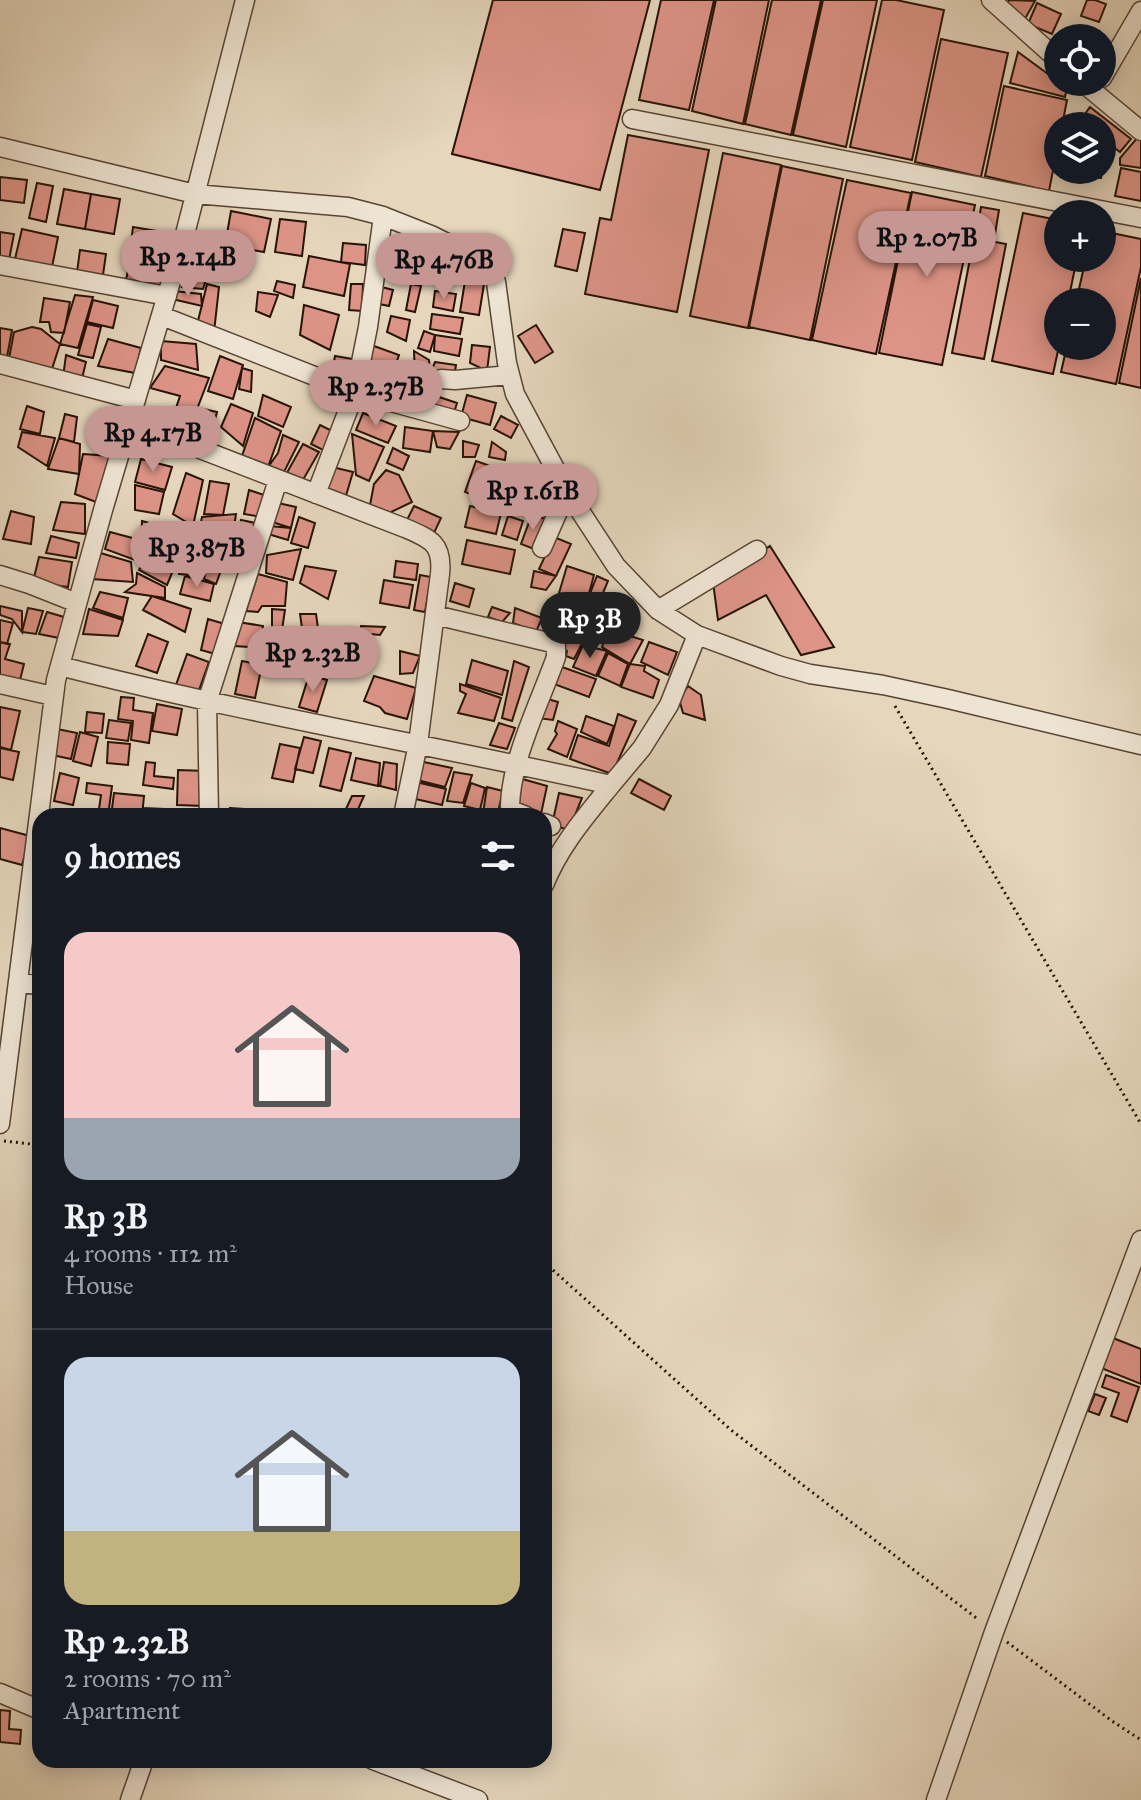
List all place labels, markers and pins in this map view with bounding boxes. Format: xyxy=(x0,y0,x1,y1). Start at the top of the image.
pin: Rp 2.07B xyxy=(844,211,1010,279)
pin: Rp 2.14B xyxy=(105,230,271,298)
pin: Rp 4.76B xyxy=(361,233,527,301)
pin: Rp 2.37B xyxy=(293,360,459,428)
pin: Rp 4.17B xyxy=(70,406,236,474)
pin: Rp 1.61B xyxy=(450,464,616,532)
pin: Rp 3.87B xyxy=(114,521,280,589)
pin: Rp 3B xyxy=(534,592,646,660)
pin: Rp 2.32B xyxy=(230,626,396,694)

